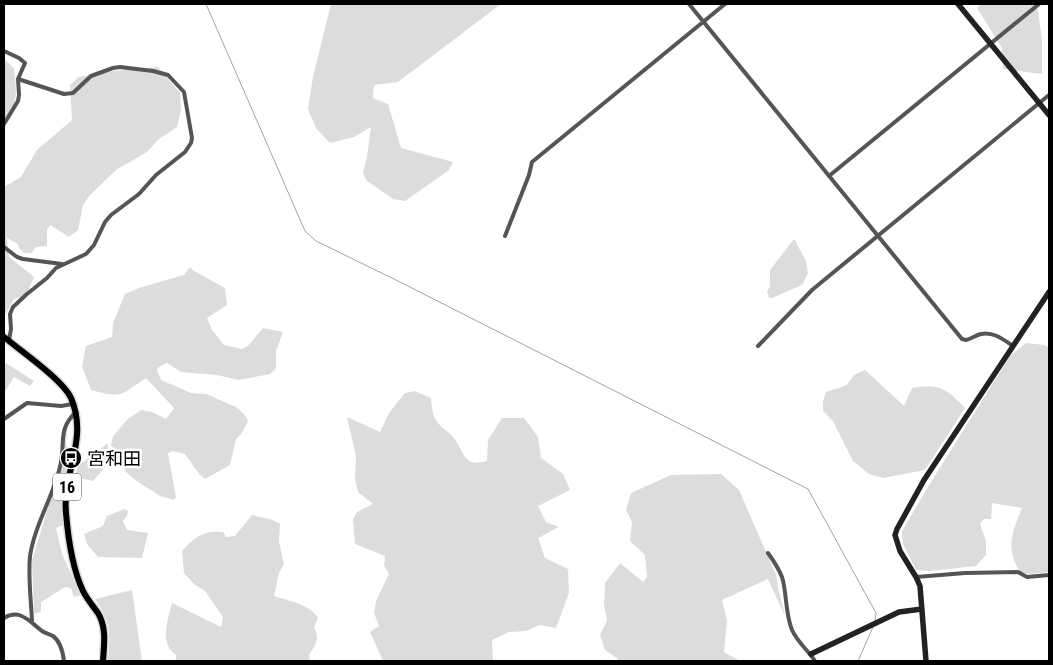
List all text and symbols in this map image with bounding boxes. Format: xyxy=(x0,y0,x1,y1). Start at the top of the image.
bus stop icon: 宮和田 xyxy=(59,446,83,470)
place label: 宮和田 xyxy=(87,448,141,469)
road number: 16 xyxy=(53,474,81,501)

